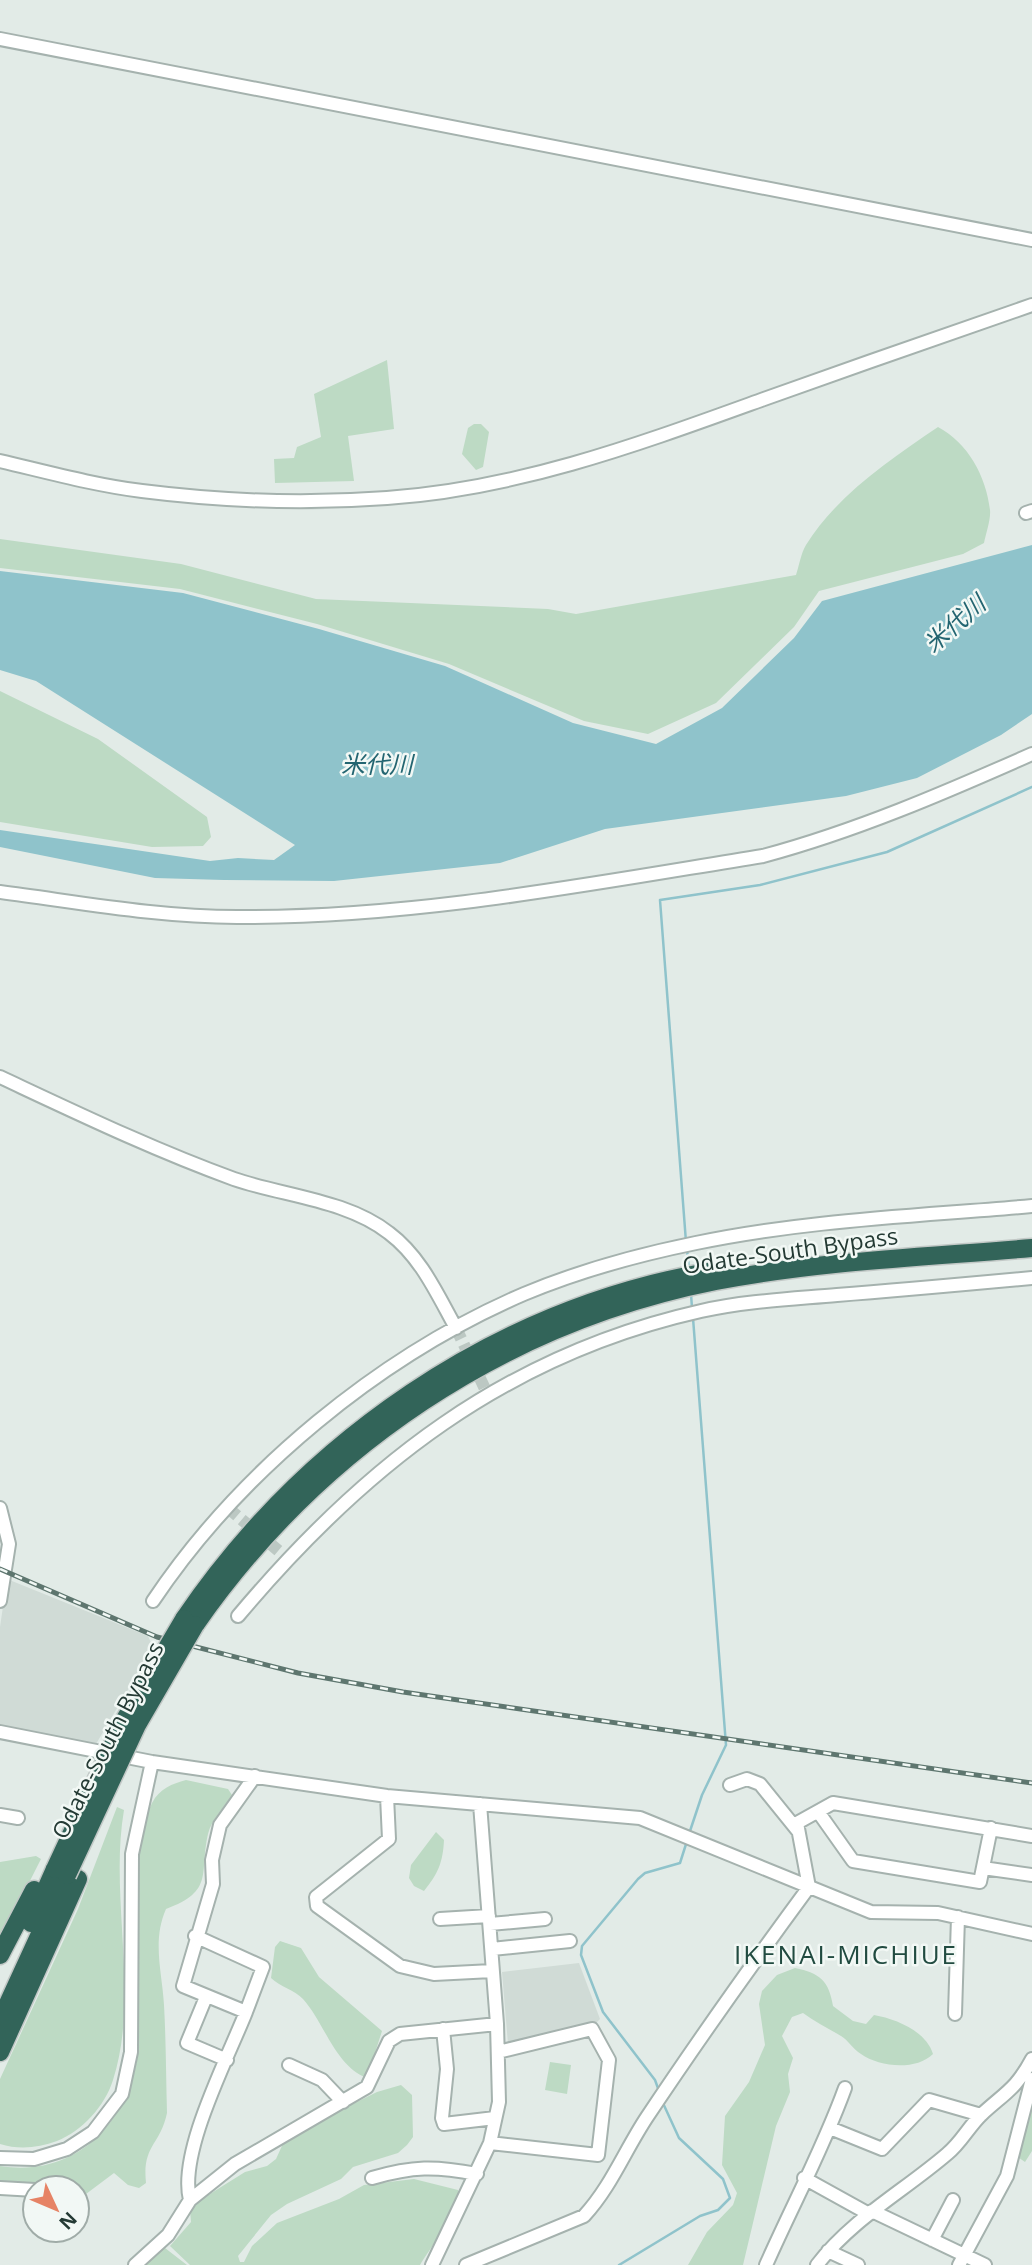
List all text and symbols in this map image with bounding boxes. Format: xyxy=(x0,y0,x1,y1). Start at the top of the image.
water label: 米代川 xyxy=(916,585,994,659)
water label: 米代川 xyxy=(341,747,416,780)
street label: Odate-South Bypass xyxy=(680,1219,900,1281)
street label: Odate-South Bypass xyxy=(43,1636,171,1844)
district label: IKENAI-MICHIUE xyxy=(734,1936,958,1972)
north arrow xyxy=(21,2174,91,2244)
text: N xyxy=(54,2206,83,2235)

